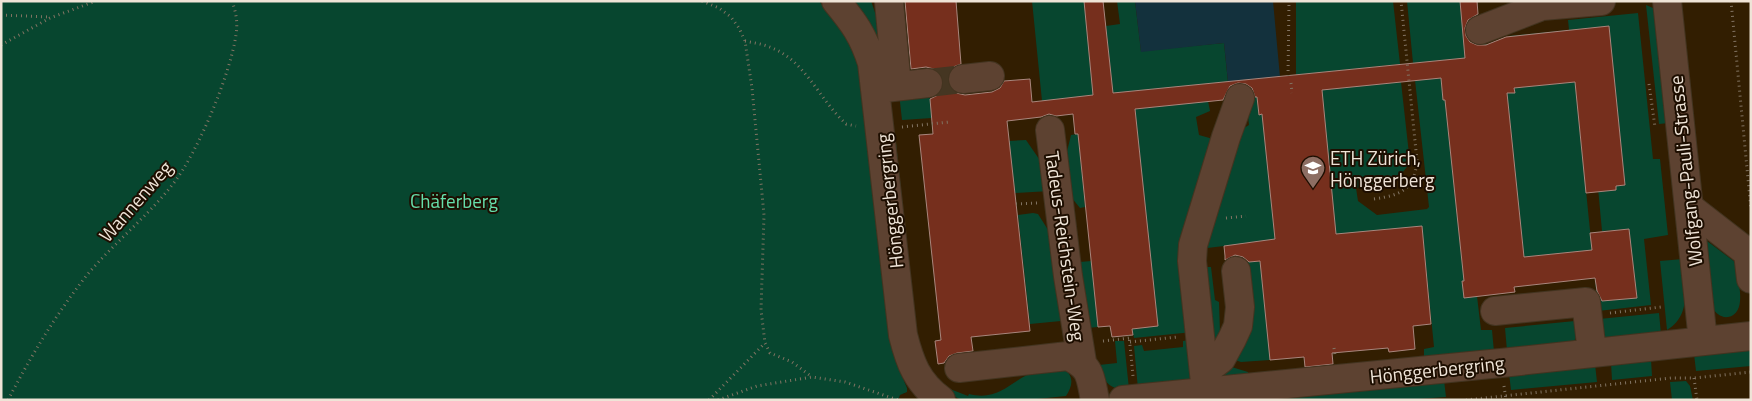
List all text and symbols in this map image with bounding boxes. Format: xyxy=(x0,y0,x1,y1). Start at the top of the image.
street label: Wolfgang-Pauli-Strasse xyxy=(1661,74,1709,268)
street label: Hönggerbergring xyxy=(867,132,910,270)
place label: ETH Zürich, Hönggerberg xyxy=(1330,143,1435,194)
street label: Tadeus-Reichstein-Weg xyxy=(1038,149,1094,343)
street label: Wannenweg xyxy=(91,154,179,248)
school or university icon: ETH Zürich, Hönggerberg xyxy=(1300,155,1326,189)
park label: Chäferberg xyxy=(410,186,498,215)
street label: Hönggerbergring xyxy=(1368,347,1506,390)

